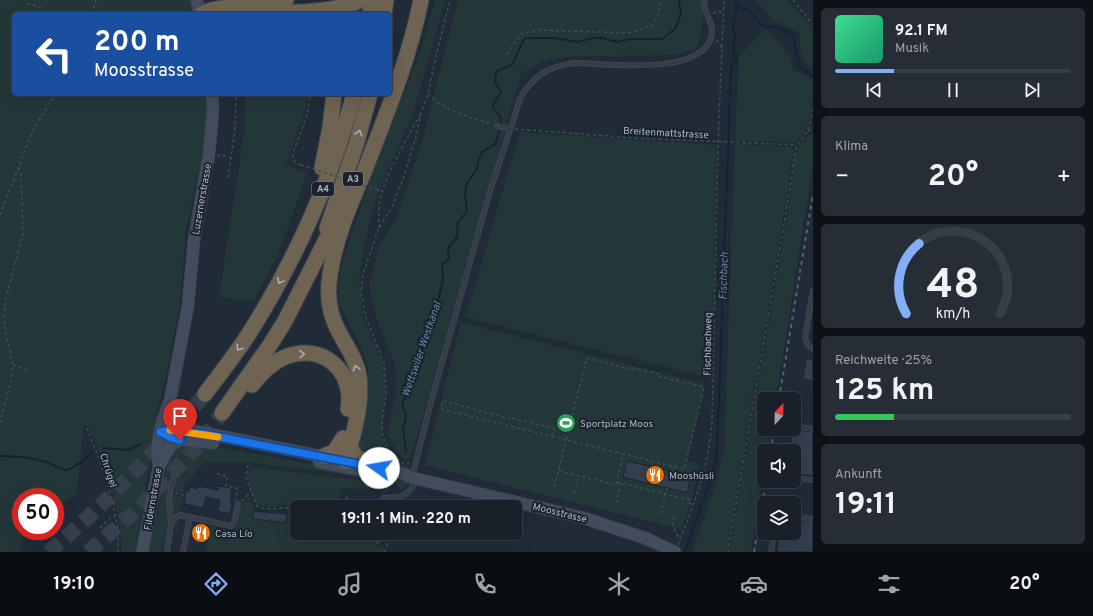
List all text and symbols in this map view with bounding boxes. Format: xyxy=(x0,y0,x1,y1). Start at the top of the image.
text: 92.1 FM xyxy=(895,22,948,41)
text: 200 m xyxy=(94,25,180,61)
icon: left xyxy=(28,28,80,80)
text: Musik xyxy=(895,41,929,57)
text: Moosstrasse xyxy=(94,60,194,83)
icon: previous xyxy=(863,79,885,101)
icon: pause xyxy=(942,79,964,101)
icon: next xyxy=(1021,79,1043,101)
street label: Breitenmattstrasse xyxy=(623,125,709,142)
one-way arrow xyxy=(355,130,363,136)
text: Klima xyxy=(835,139,868,155)
text: 20° xyxy=(928,159,978,196)
street label: Luzernerstrasse xyxy=(190,163,215,236)
text: − xyxy=(835,164,849,191)
text: + xyxy=(1057,164,1071,191)
road number: A3 xyxy=(343,172,363,186)
road number: A4 xyxy=(312,182,334,196)
water label: Fischbach xyxy=(716,252,732,300)
text: 48 xyxy=(927,260,979,313)
one-way arrow xyxy=(278,277,285,284)
water label: Wettswiler Westkanal xyxy=(399,299,445,399)
text: km/h xyxy=(936,305,970,323)
street label: Fischbachweg xyxy=(701,312,716,376)
one-way arrow xyxy=(236,344,244,351)
one-way arrow xyxy=(299,349,306,358)
text: Reichweite · 25% xyxy=(835,353,932,369)
one-way arrow xyxy=(353,365,361,372)
text: 125 km xyxy=(835,373,934,410)
north arrow xyxy=(757,392,801,436)
map controls xyxy=(757,392,801,540)
pin xyxy=(163,399,197,440)
icon: arrive xyxy=(169,405,191,427)
sports icon: Sportplatz Moos xyxy=(555,412,577,434)
place label: Sportplatz Moos xyxy=(580,418,654,431)
button: sound xyxy=(757,444,801,488)
position arrow xyxy=(358,447,400,489)
street label: Chrügel xyxy=(96,452,119,489)
restaurant icon: Mooshüsli xyxy=(644,464,666,486)
street label: Fildernstrasse xyxy=(142,467,165,531)
text: Ankunft xyxy=(835,467,882,483)
place label: Mooshüsli xyxy=(669,470,714,483)
text: 19:11 xyxy=(835,487,897,524)
speed limit sign: 50 xyxy=(12,488,64,540)
button: layers xyxy=(757,496,801,540)
street label: Moosstrasse xyxy=(531,500,588,526)
text: 19:11 · 1 Min. · 220 m xyxy=(341,510,471,529)
restaurant icon: Casa Lío xyxy=(190,522,212,544)
place label: Casa Lío xyxy=(215,528,253,541)
icon: directions xyxy=(202,570,230,598)
icon: music xyxy=(336,570,364,598)
icon: phone xyxy=(471,570,499,598)
icon: climate xyxy=(605,570,633,598)
icon: car xyxy=(740,570,768,598)
icon: filters xyxy=(875,570,903,598)
text: 19:10 xyxy=(53,573,95,596)
text: 20° xyxy=(1009,573,1040,596)

